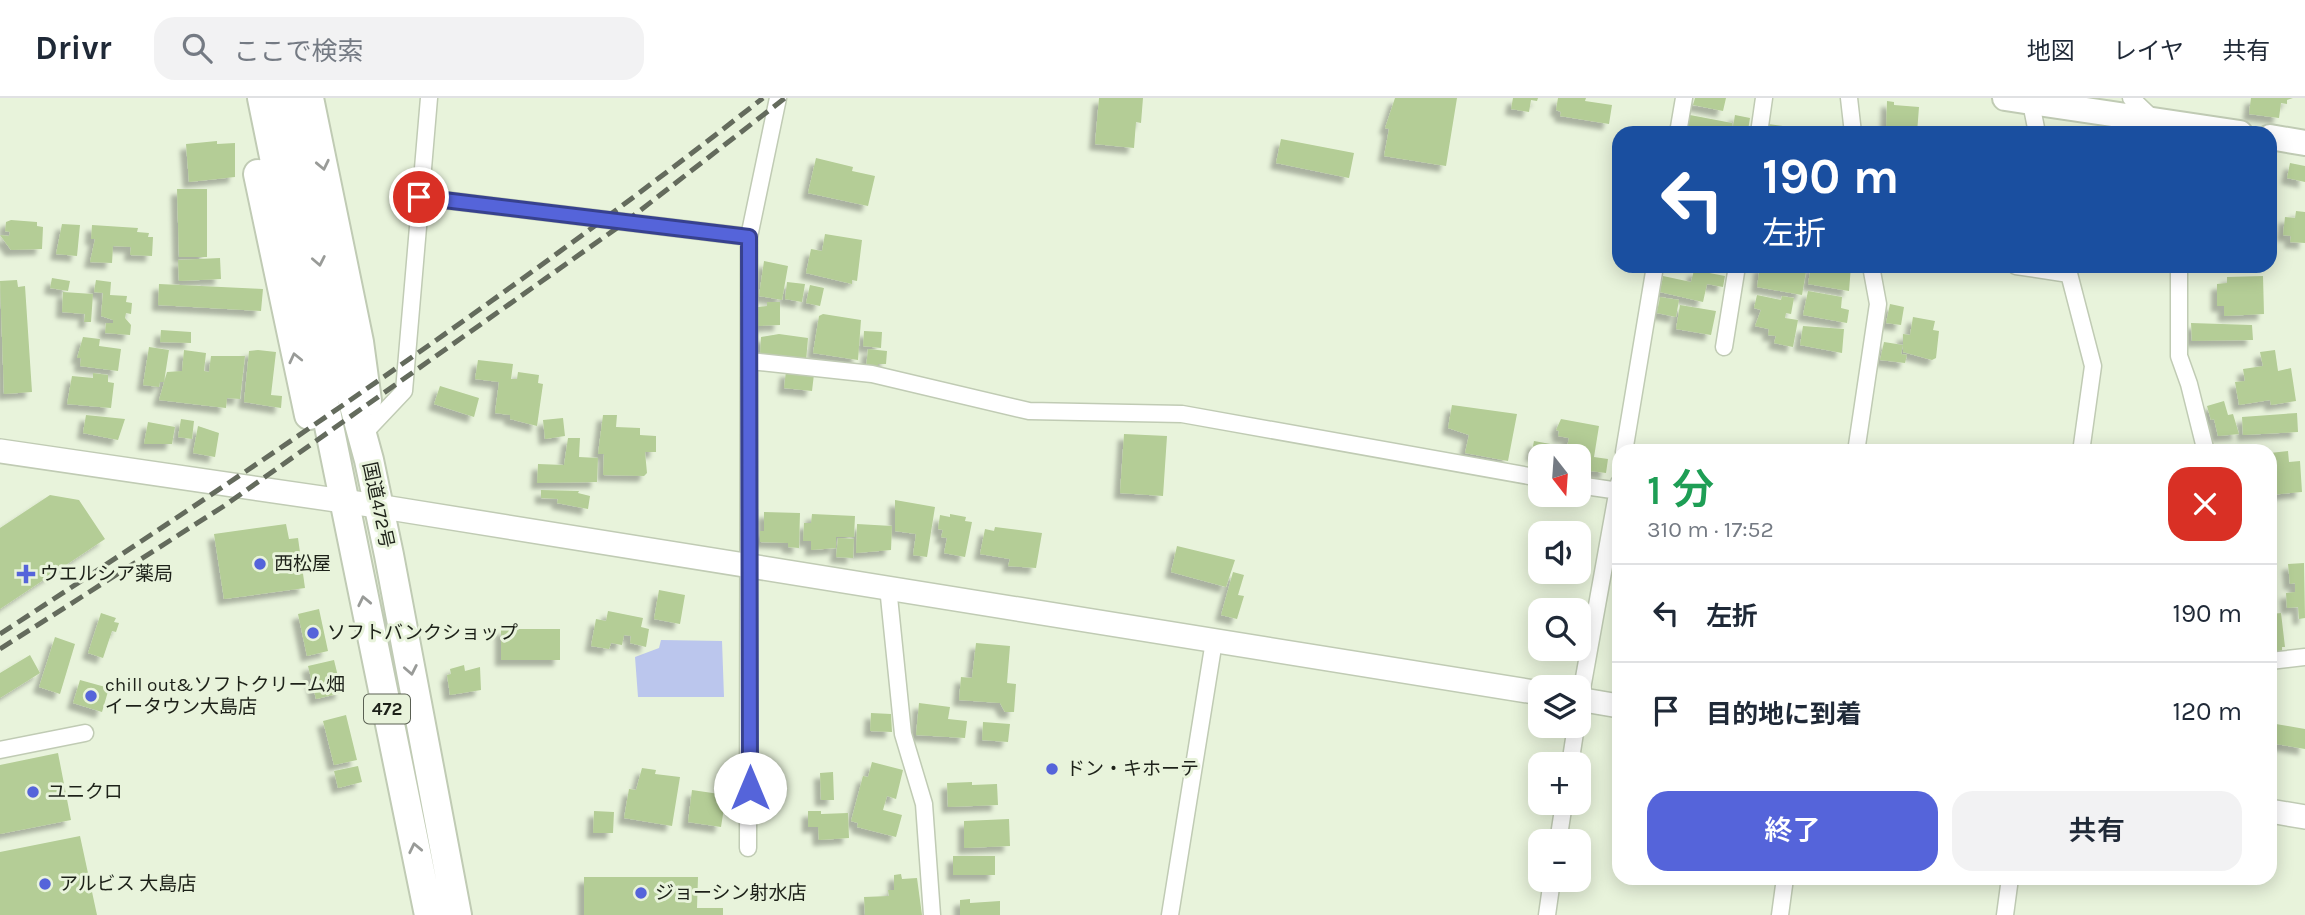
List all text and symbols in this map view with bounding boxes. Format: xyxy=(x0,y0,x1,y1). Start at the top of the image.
search box xyxy=(154,17,644,80)
text: Drivr xyxy=(35,29,112,67)
icon: search xyxy=(178,29,216,67)
text: ここで検索 xyxy=(234,36,364,67)
text: 地図 xyxy=(2027,37,2075,65)
text: レイヤ xyxy=(2113,37,2184,65)
text: 共有 xyxy=(2222,37,2270,65)
text: 190 m xyxy=(1762,148,1899,205)
icon: left xyxy=(1647,154,1738,245)
one-way arrow xyxy=(315,159,330,171)
pin xyxy=(389,167,449,227)
icon: arrive xyxy=(400,178,438,216)
text: 左折 xyxy=(1762,215,1826,252)
one-way arrow xyxy=(311,255,326,267)
one-way arrow xyxy=(289,352,304,364)
north arrow xyxy=(1528,444,1591,508)
map controls xyxy=(1528,444,1591,892)
street label: 国道472号 xyxy=(358,460,398,550)
text: 1 分 xyxy=(1647,465,1714,515)
button: close xyxy=(2168,467,2242,541)
text: 310 m · 17:52 xyxy=(1647,516,1774,543)
button: sound xyxy=(1528,521,1591,584)
place label: 西松屋 xyxy=(274,553,331,575)
marker: 西松屋 xyxy=(252,556,268,572)
place label: ウエルシア薬局 xyxy=(40,563,173,585)
marker: ウエルシア薬局 xyxy=(18,566,34,582)
icon: left xyxy=(1647,594,1685,632)
one-way arrow xyxy=(358,595,373,607)
button: search xyxy=(1528,598,1591,661)
text: 190 m xyxy=(2172,598,2242,629)
text: 左折 xyxy=(1706,601,1758,632)
place label: ソフトバンクショップ xyxy=(327,622,518,644)
marker: ソフトバンクショップ xyxy=(305,625,321,641)
one-way arrow xyxy=(402,664,417,676)
place label: chill out&ソフトクリーム畑 イータウン大島店 xyxy=(105,674,345,718)
button: layers xyxy=(1528,675,1591,738)
marker: chill out&ソフトクリーム畑 イータウン大島店 xyxy=(83,688,99,704)
icon: arrive xyxy=(1647,692,1685,730)
road number: 472 xyxy=(364,694,410,724)
text: 120 m xyxy=(2172,696,2242,727)
text: 目的地に到着 xyxy=(1706,699,1862,730)
position arrow xyxy=(713,751,787,825)
button: + xyxy=(1528,752,1591,815)
place label: ドン・キホーテ xyxy=(1066,758,1199,780)
marker: ドン・キホーテ xyxy=(1044,761,1060,777)
place label: ユニクロ xyxy=(47,781,123,803)
marker: ユニクロ xyxy=(25,784,41,800)
button: 終了 xyxy=(1647,791,1938,871)
button: 共有 xyxy=(1952,791,2242,871)
button: − xyxy=(1528,829,1591,892)
one-way arrow xyxy=(409,842,424,854)
place label: アルビス 大島店 xyxy=(59,873,196,895)
marker: アルビス 大島店 xyxy=(37,876,53,892)
place label: ジョーシン射水店 xyxy=(655,882,807,904)
marker: ジョーシン射水店 xyxy=(633,885,649,901)

